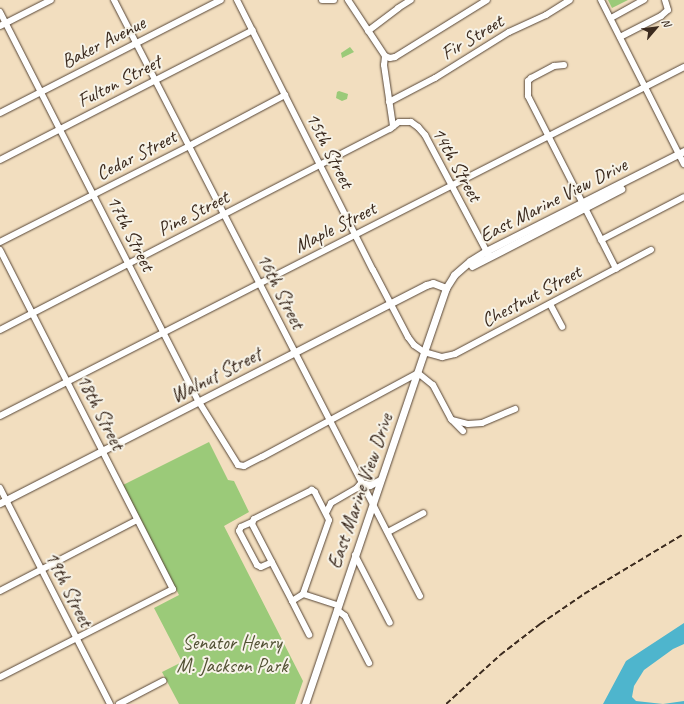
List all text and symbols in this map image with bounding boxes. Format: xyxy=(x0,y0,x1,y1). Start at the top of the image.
north arrow xyxy=(636,8,676,48)
street label: Fir Street xyxy=(436,9,508,65)
street label: Baker Avenue xyxy=(57,11,149,73)
text: N xyxy=(659,16,674,29)
street label: Fulton Street xyxy=(73,50,165,112)
street label: 15th Street xyxy=(301,108,359,192)
street label: 14th Street xyxy=(427,122,487,206)
street label: Cedar Street xyxy=(92,124,180,186)
street label: East Marine View Drive xyxy=(475,152,631,248)
street label: Pine Street xyxy=(153,185,233,241)
street label: 17th Street xyxy=(102,191,160,275)
street label: Maple Street xyxy=(290,196,380,258)
street label: 16th Street xyxy=(252,249,310,333)
street label: Chestnut Street xyxy=(477,260,585,332)
street label: Walnut Street xyxy=(167,342,265,408)
street label: 18th Street xyxy=(72,370,130,454)
street label: East Marine View Drive xyxy=(322,410,398,572)
street label: 19th Street xyxy=(40,547,98,631)
park label: Senator Henry M. Jackson Park xyxy=(176,630,288,677)

